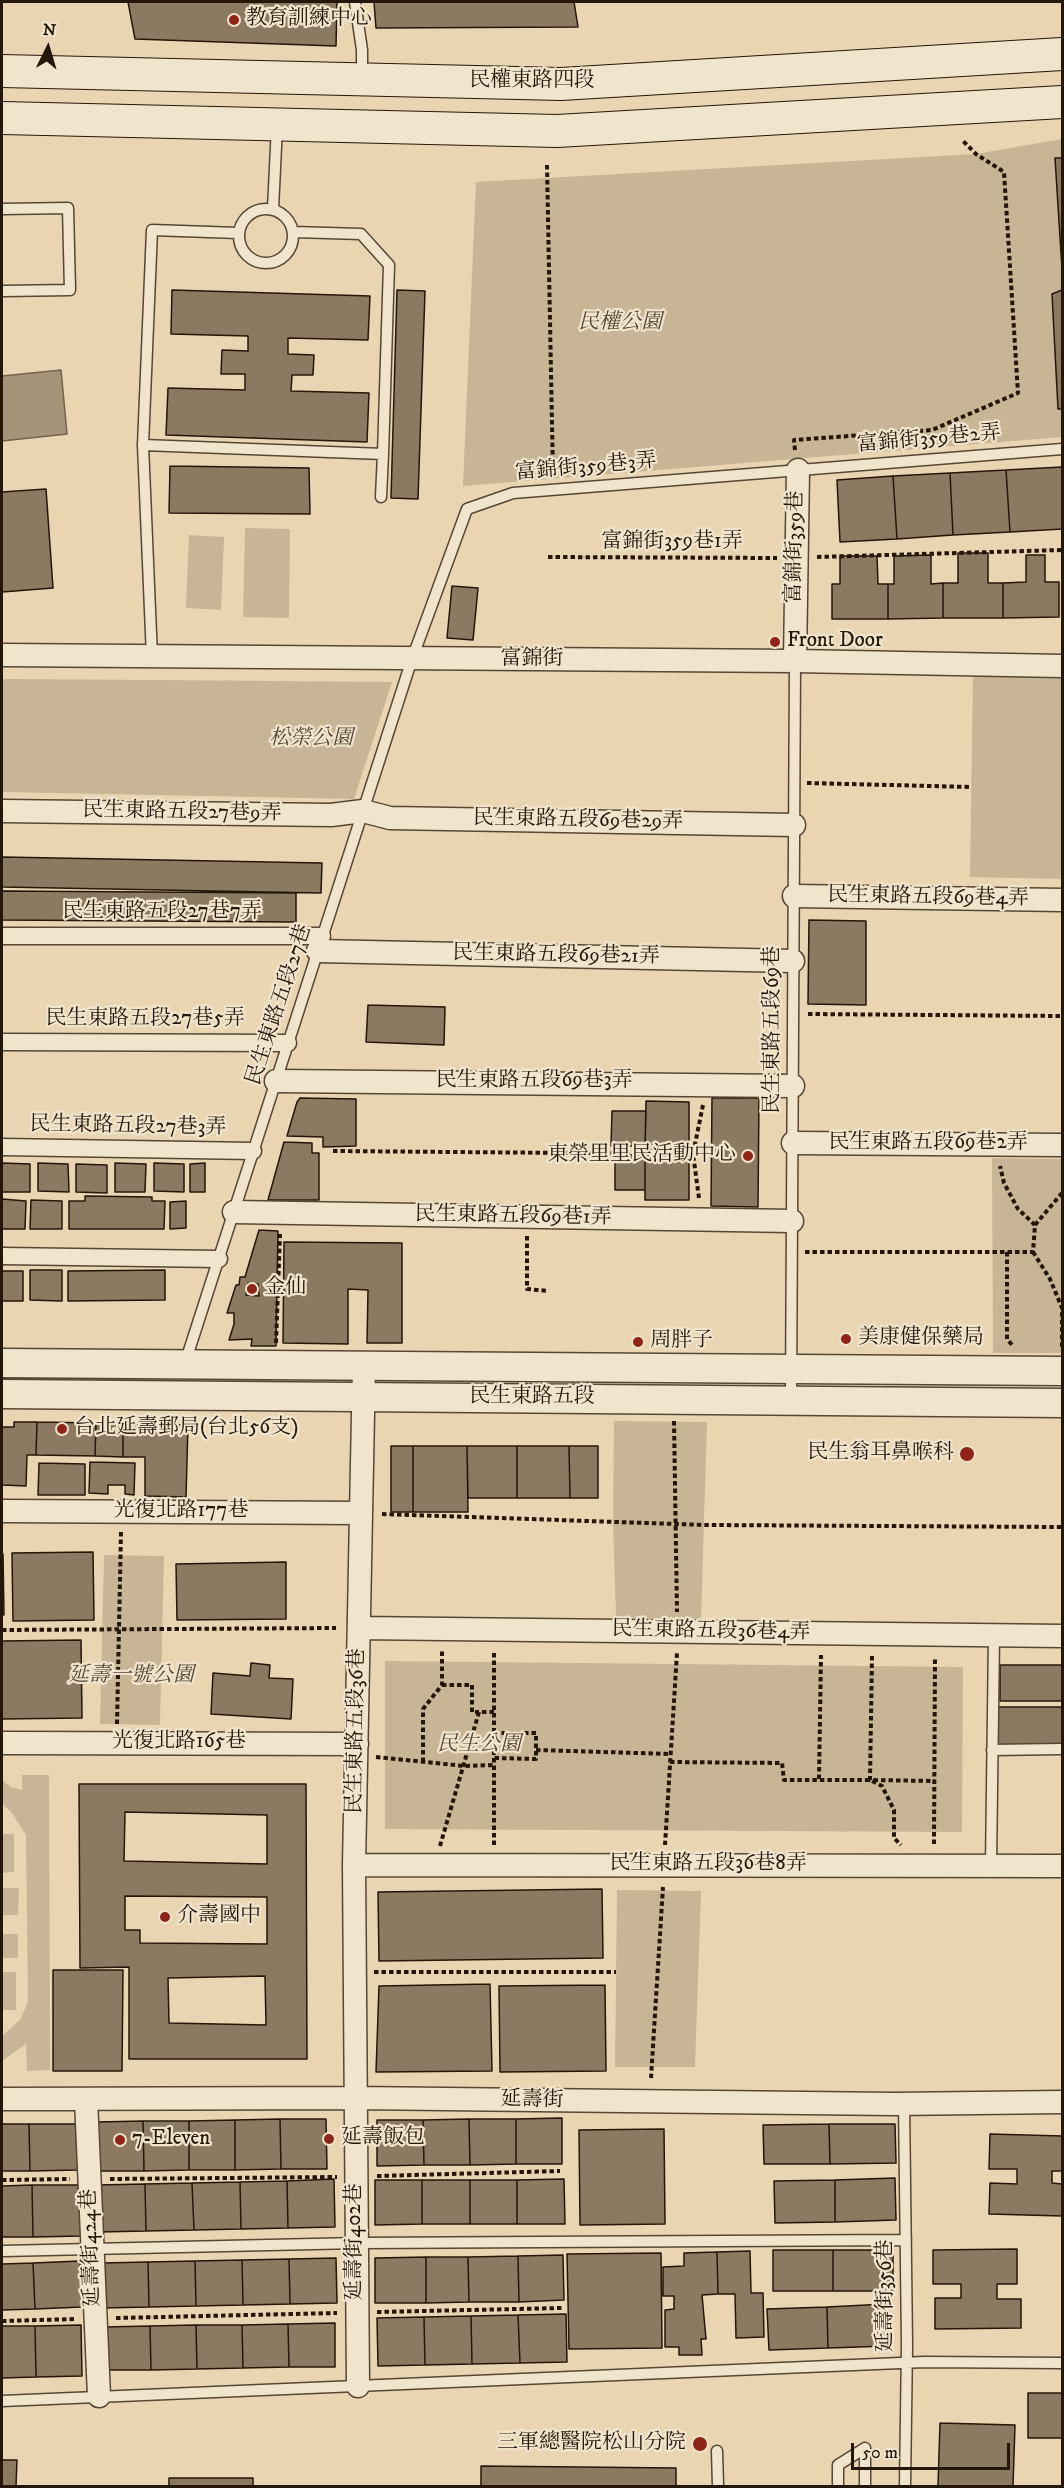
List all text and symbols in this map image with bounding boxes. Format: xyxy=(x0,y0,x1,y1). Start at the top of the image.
place label: 教育訓練中心 xyxy=(246,7,372,33)
marker: 教育訓練中心 xyxy=(227,13,241,27)
north arrow xyxy=(18,18,78,78)
text: N xyxy=(42,20,57,41)
street label: 民權東路四段 xyxy=(469,69,595,95)
park label: 民權公園 xyxy=(578,311,662,337)
street label: 富錦街359巷2弄 xyxy=(856,421,1002,459)
street label: 富錦街359巷3弄 xyxy=(514,449,658,487)
street label: 富錦街359巷 xyxy=(782,490,810,604)
street label: 富錦街359巷1弄 xyxy=(601,530,743,556)
place label: Front Door xyxy=(787,629,883,655)
marker: Front Door xyxy=(768,635,782,649)
street label: 富錦街 xyxy=(501,647,563,673)
park label: 松榮公園 xyxy=(269,727,353,753)
street label: 民生東路五段27巷9弄 xyxy=(82,799,282,827)
street label: 民生東路五段69巷29弄 xyxy=(473,807,683,835)
street label: 民生東路五段69巷4弄 xyxy=(827,884,1029,912)
street label: 民生東路五段27巷7弄 xyxy=(62,900,262,926)
street label: 民生東路五段27巷 xyxy=(242,921,318,1089)
street label: 民生東路五段69巷21弄 xyxy=(452,942,660,970)
street label: 民生東路五段69巷 xyxy=(761,946,787,1114)
street label: 民生東路五段27巷5弄 xyxy=(45,1007,245,1033)
street label: 民生東路五段69巷3弄 xyxy=(435,1069,633,1095)
street label: 民生東路五段27巷3弄 xyxy=(29,1113,227,1141)
street label: 民生東路五段69巷2弄 xyxy=(828,1131,1028,1157)
place label: 東榮里里民活動中心 xyxy=(547,1143,736,1169)
marker: 東榮里里民活動中心 xyxy=(741,1149,755,1163)
street label: 民生東路五段69巷1弄 xyxy=(414,1203,612,1231)
place label: 金仙 xyxy=(264,1276,306,1302)
marker: 金仙 xyxy=(245,1282,259,1296)
place label: 美康健保藥局 xyxy=(858,1326,984,1352)
place label: 周胖子 xyxy=(650,1329,713,1355)
marker: 美康健保藥局 xyxy=(839,1332,853,1346)
marker: 周胖子 xyxy=(631,1335,645,1349)
street label: 民生東路五段 xyxy=(469,1385,595,1411)
place label: 台北延壽郵局(台北56支) xyxy=(74,1416,298,1442)
marker: 台北延壽郵局(台北56支) xyxy=(55,1422,69,1436)
place label: 民生翁耳鼻喉科 xyxy=(807,1441,954,1467)
marker: 民生翁耳鼻喉科 xyxy=(958,1445,976,1463)
street label: 光復北路177巷 xyxy=(114,1499,248,1525)
street label: 民生東路五段36巷4弄 xyxy=(611,1618,811,1646)
street label: 民生東路五段36巷 xyxy=(343,1648,371,1814)
park label: 延壽一號公園 xyxy=(68,1664,194,1690)
street label: 光復北路165巷 xyxy=(112,1730,246,1756)
park label: 民生公園 xyxy=(437,1733,521,1759)
street label: 民生東路五段36巷8弄 xyxy=(609,1852,807,1878)
place label: 介壽國中 xyxy=(177,1904,261,1930)
marker: 介壽國中 xyxy=(158,1910,172,1924)
street label: 延壽街 xyxy=(500,2088,564,2114)
place label: 延壽飯包 xyxy=(341,2126,425,2152)
place label: 7-Eleven xyxy=(132,2127,210,2153)
marker: 延壽飯包 xyxy=(322,2132,336,2146)
marker: 7-Eleven xyxy=(113,2133,127,2147)
street label: 延壽街402巷 xyxy=(343,2183,369,2301)
street label: 延壽街424巷 xyxy=(77,2188,107,2308)
street label: 延壽街356巷 xyxy=(874,2239,900,2353)
place label: 三軍總醫院松山分院 xyxy=(497,2431,686,2457)
scale bar xyxy=(854,2431,1013,2469)
marker: 三軍總醫院松山分院 xyxy=(691,2435,709,2453)
text: 50 m xyxy=(862,2442,898,2464)

